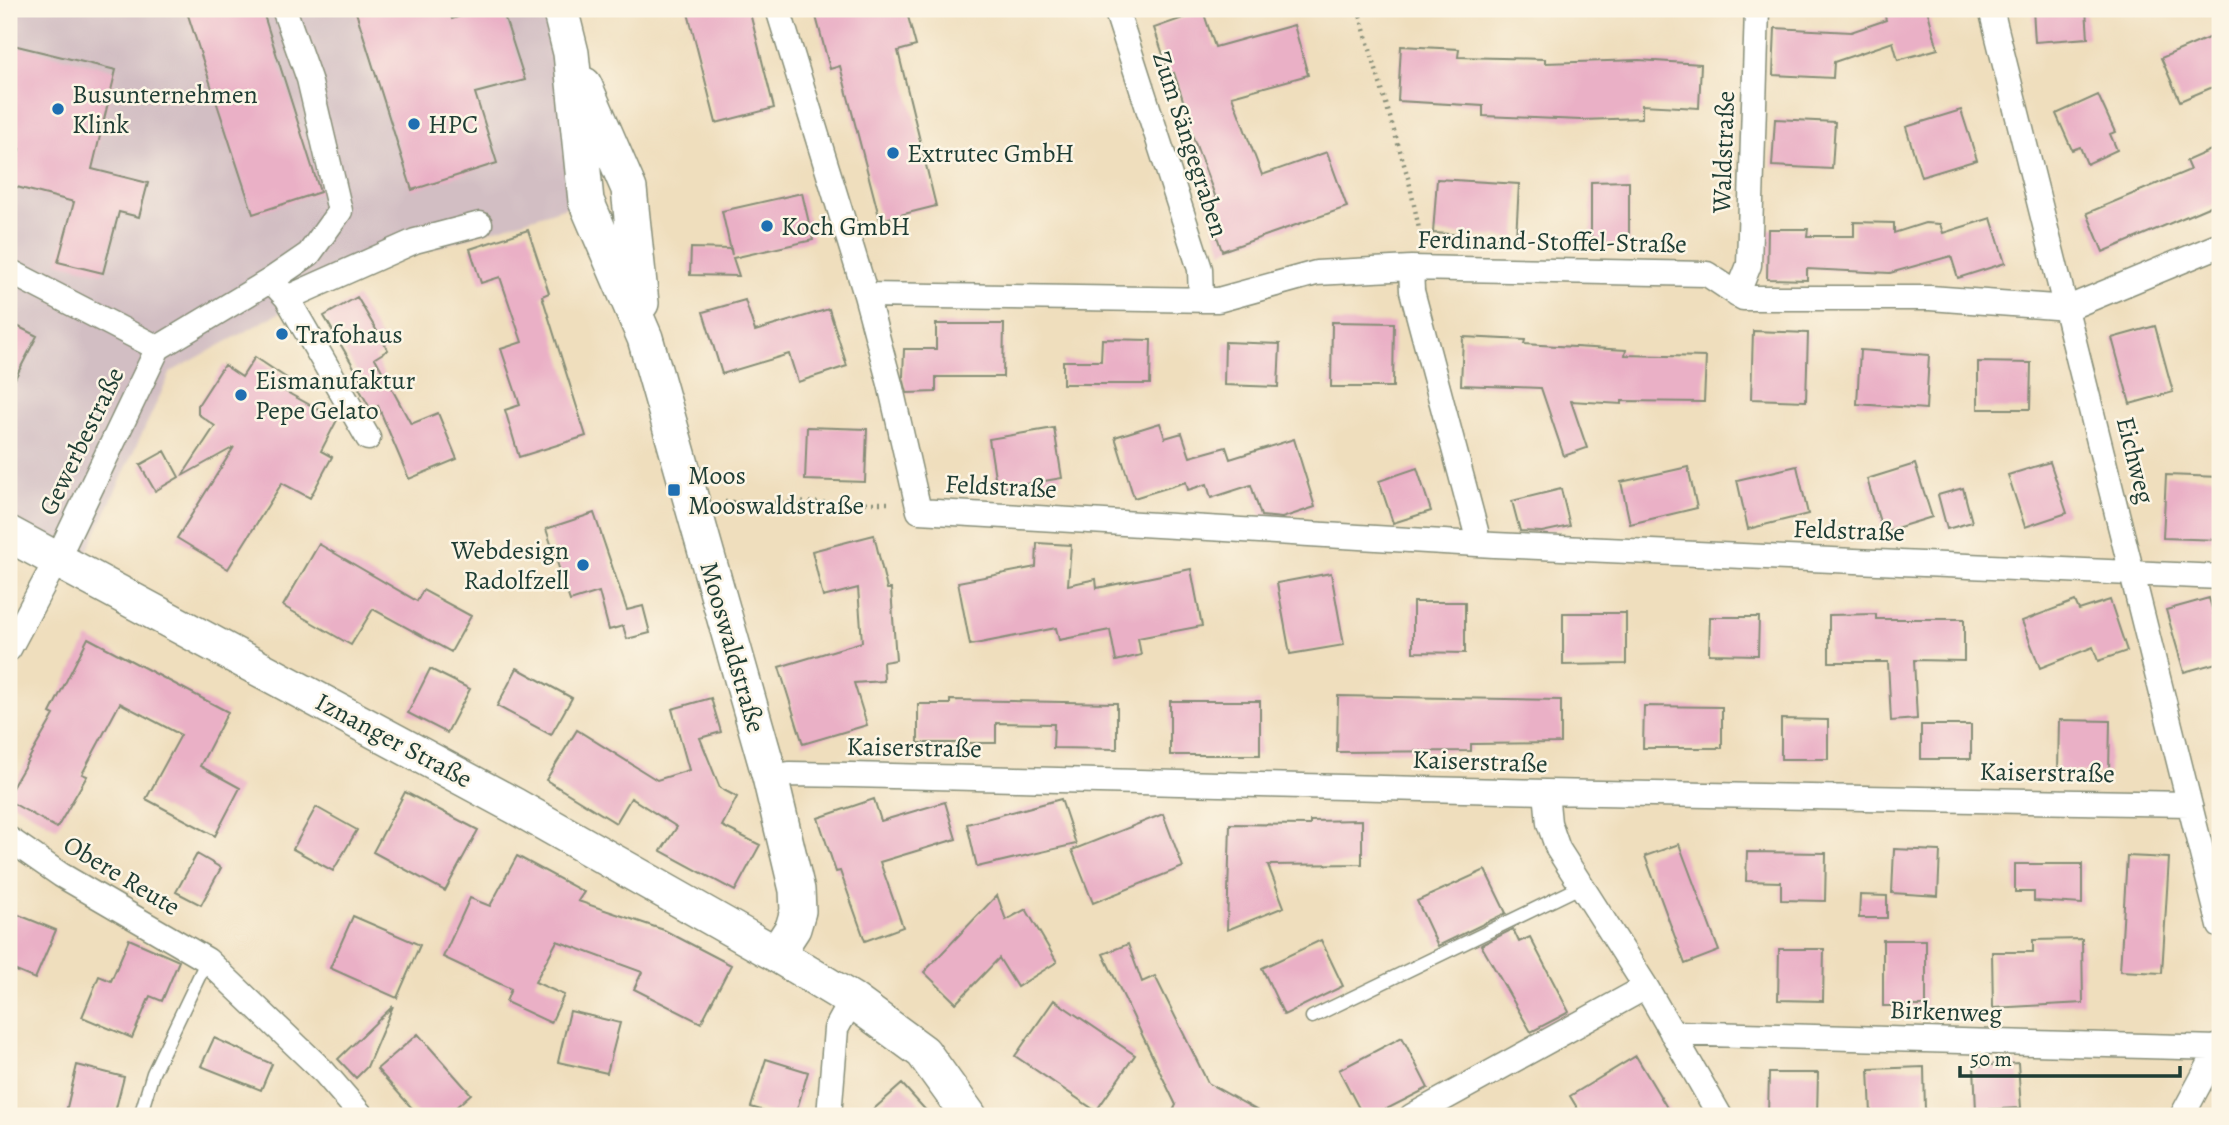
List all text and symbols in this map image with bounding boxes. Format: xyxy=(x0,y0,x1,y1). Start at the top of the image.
street label: Zum Sängegraben xyxy=(1144,47,1237,242)
place label: Busunternehmen Klink xyxy=(72,77,258,142)
street label: Waldstraße xyxy=(1704,90,1743,215)
marker: Busunternehmen Klink xyxy=(50,101,66,117)
place label: HPC xyxy=(428,107,478,142)
marker: HPC xyxy=(406,116,422,132)
place label: Extrutec GmbH xyxy=(907,136,1074,171)
marker: Extrutec GmbH xyxy=(885,145,901,161)
place label: Koch GmbH xyxy=(781,209,910,244)
marker: Koch GmbH xyxy=(759,218,775,234)
street label: Ferdinand-Stoffel-Straße xyxy=(1417,222,1687,261)
place label: Trafohaus xyxy=(296,317,403,352)
marker: Trafohaus xyxy=(274,326,290,342)
street label: Gewerbestraße xyxy=(30,361,132,521)
place label: Eismanufaktur Pepe Gelato xyxy=(255,363,415,428)
marker: Eismanufaktur Pepe Gelato xyxy=(233,387,249,403)
street label: Eichweg xyxy=(2108,413,2163,507)
place label: Moos Mooswaldstraße xyxy=(688,458,864,523)
street label: Feldstraße xyxy=(944,466,1058,507)
marker: Moos Mooswaldstraße xyxy=(666,482,682,498)
street label: Feldstraße xyxy=(1792,511,1906,550)
place label: Webdesign Radolfzell xyxy=(450,533,569,598)
marker: Webdesign Radolfzell xyxy=(575,557,591,573)
street label: Mooswaldstraße xyxy=(691,558,774,737)
street label: Iznanger Straße xyxy=(309,684,478,796)
street label: Kaiserstraße xyxy=(846,729,982,766)
street label: Kaiserstraße xyxy=(1412,742,1548,781)
street label: Kaiserstraße xyxy=(1979,754,2115,791)
street label: Obere Reute xyxy=(57,827,187,924)
street label: Birkenweg xyxy=(1889,992,2003,1031)
scale bar xyxy=(1960,1034,2180,1078)
text: 50 m xyxy=(1970,1045,2012,1073)

